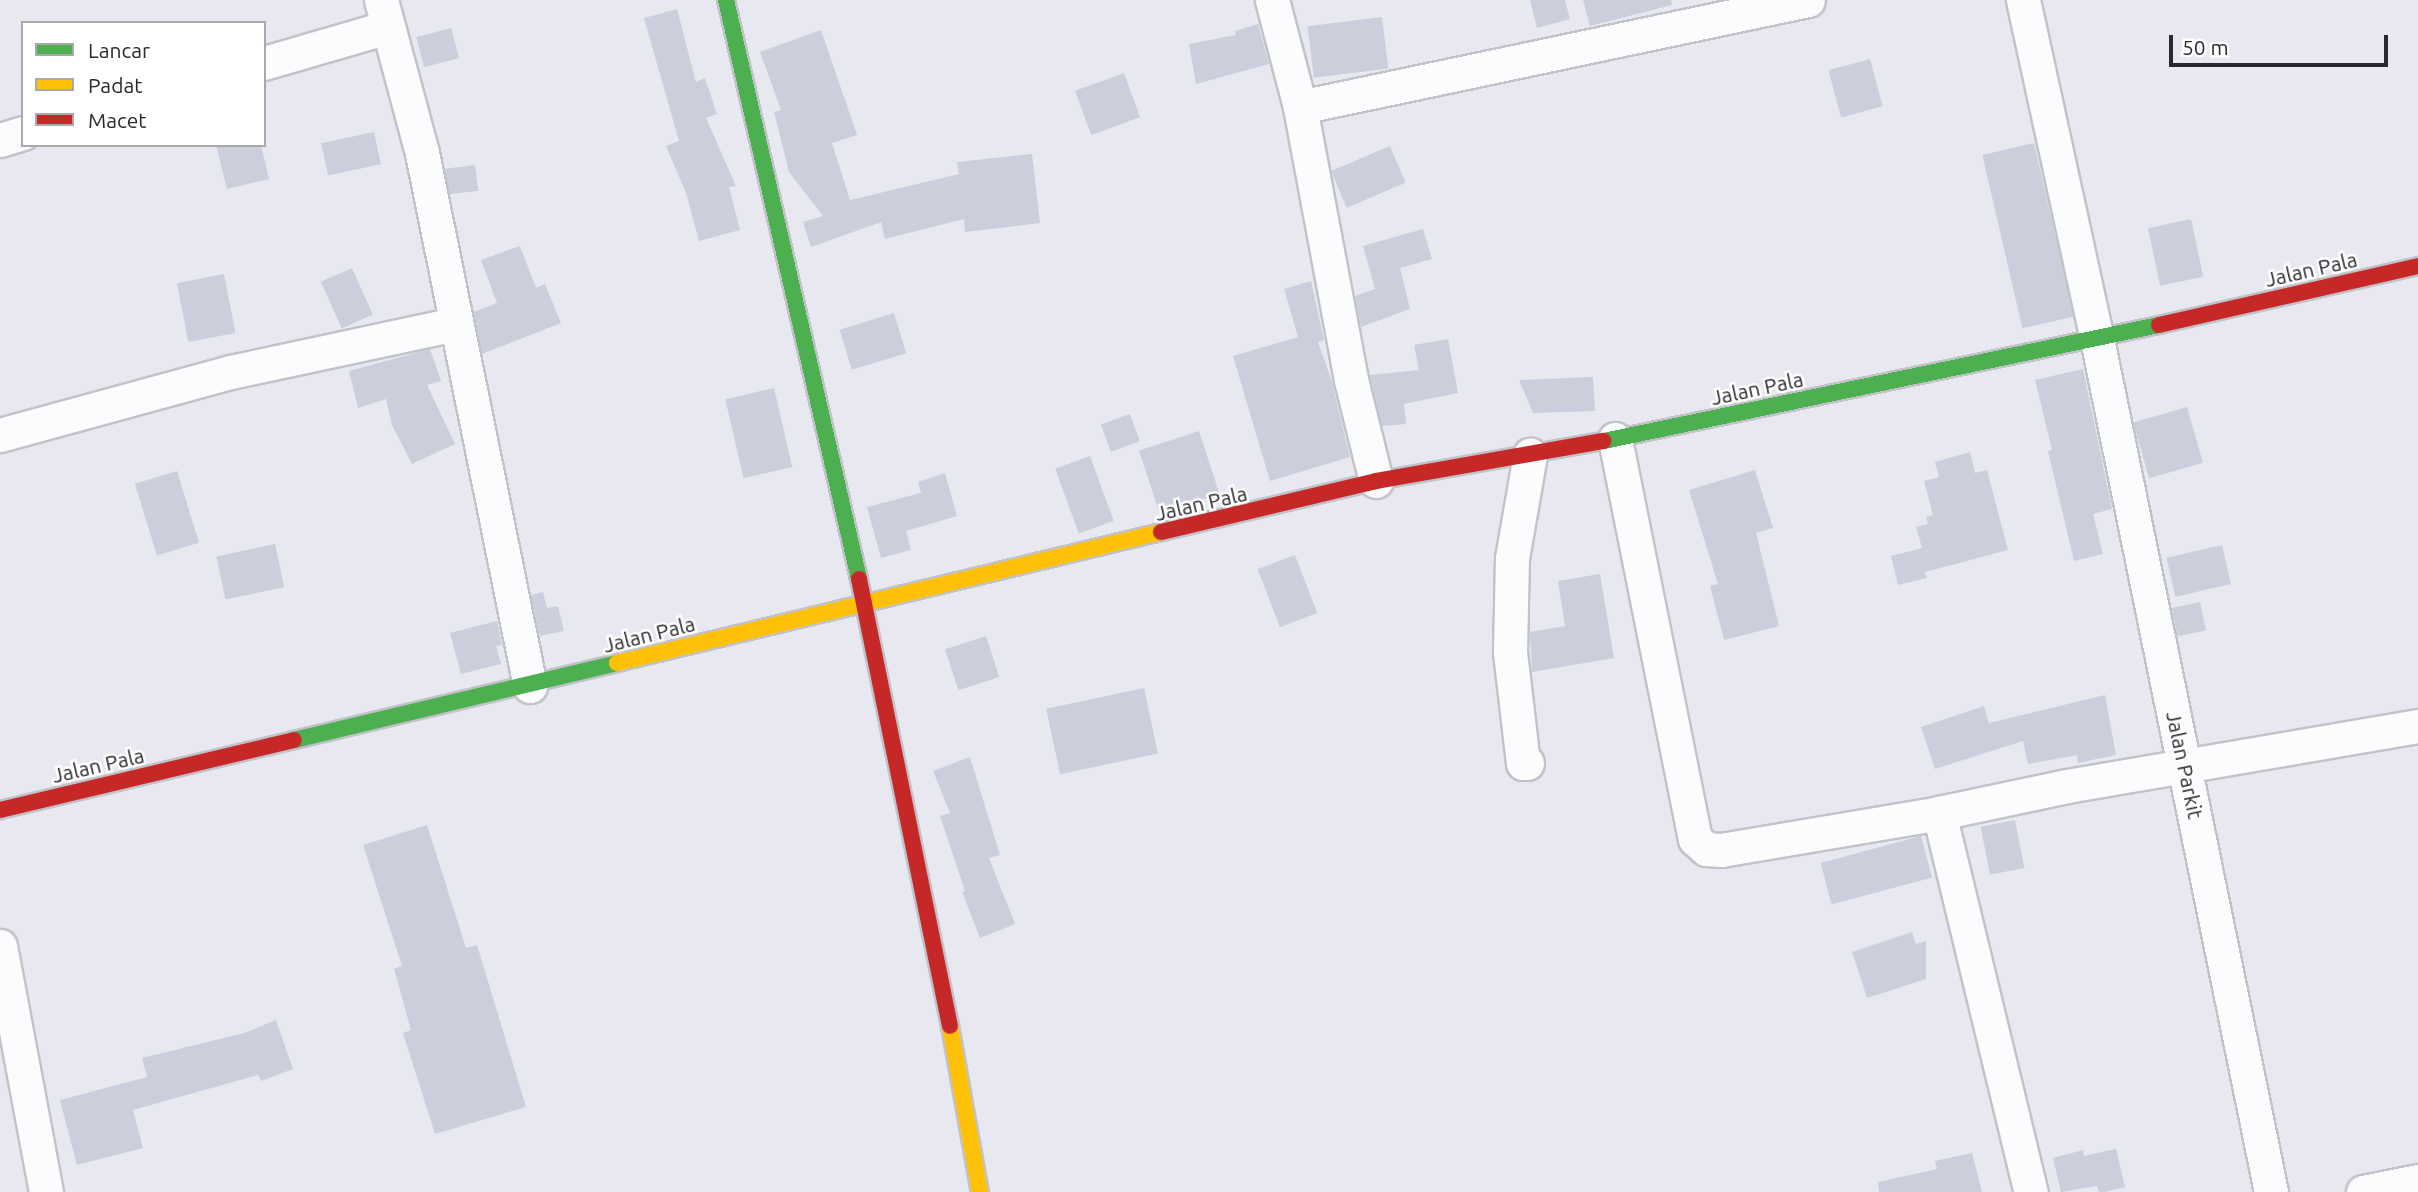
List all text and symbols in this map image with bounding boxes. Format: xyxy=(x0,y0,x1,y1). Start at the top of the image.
legend xyxy=(21,21,266,147)
scale bar xyxy=(2173,21,2392,65)
text: 50 m xyxy=(2182,35,2229,59)
text: Lancar xyxy=(88,38,150,62)
text: Padat xyxy=(88,73,143,97)
text: Macet xyxy=(88,108,147,132)
street label: Jalan Pala xyxy=(2262,246,2360,292)
street label: Jalan Pala xyxy=(1709,366,1805,410)
street label: Jalan Pala xyxy=(1152,480,1250,526)
street label: Jalan Pala xyxy=(600,610,698,658)
street label: Jalan Parkit xyxy=(2161,709,2209,821)
street label: Jalan Pala xyxy=(49,742,147,788)

